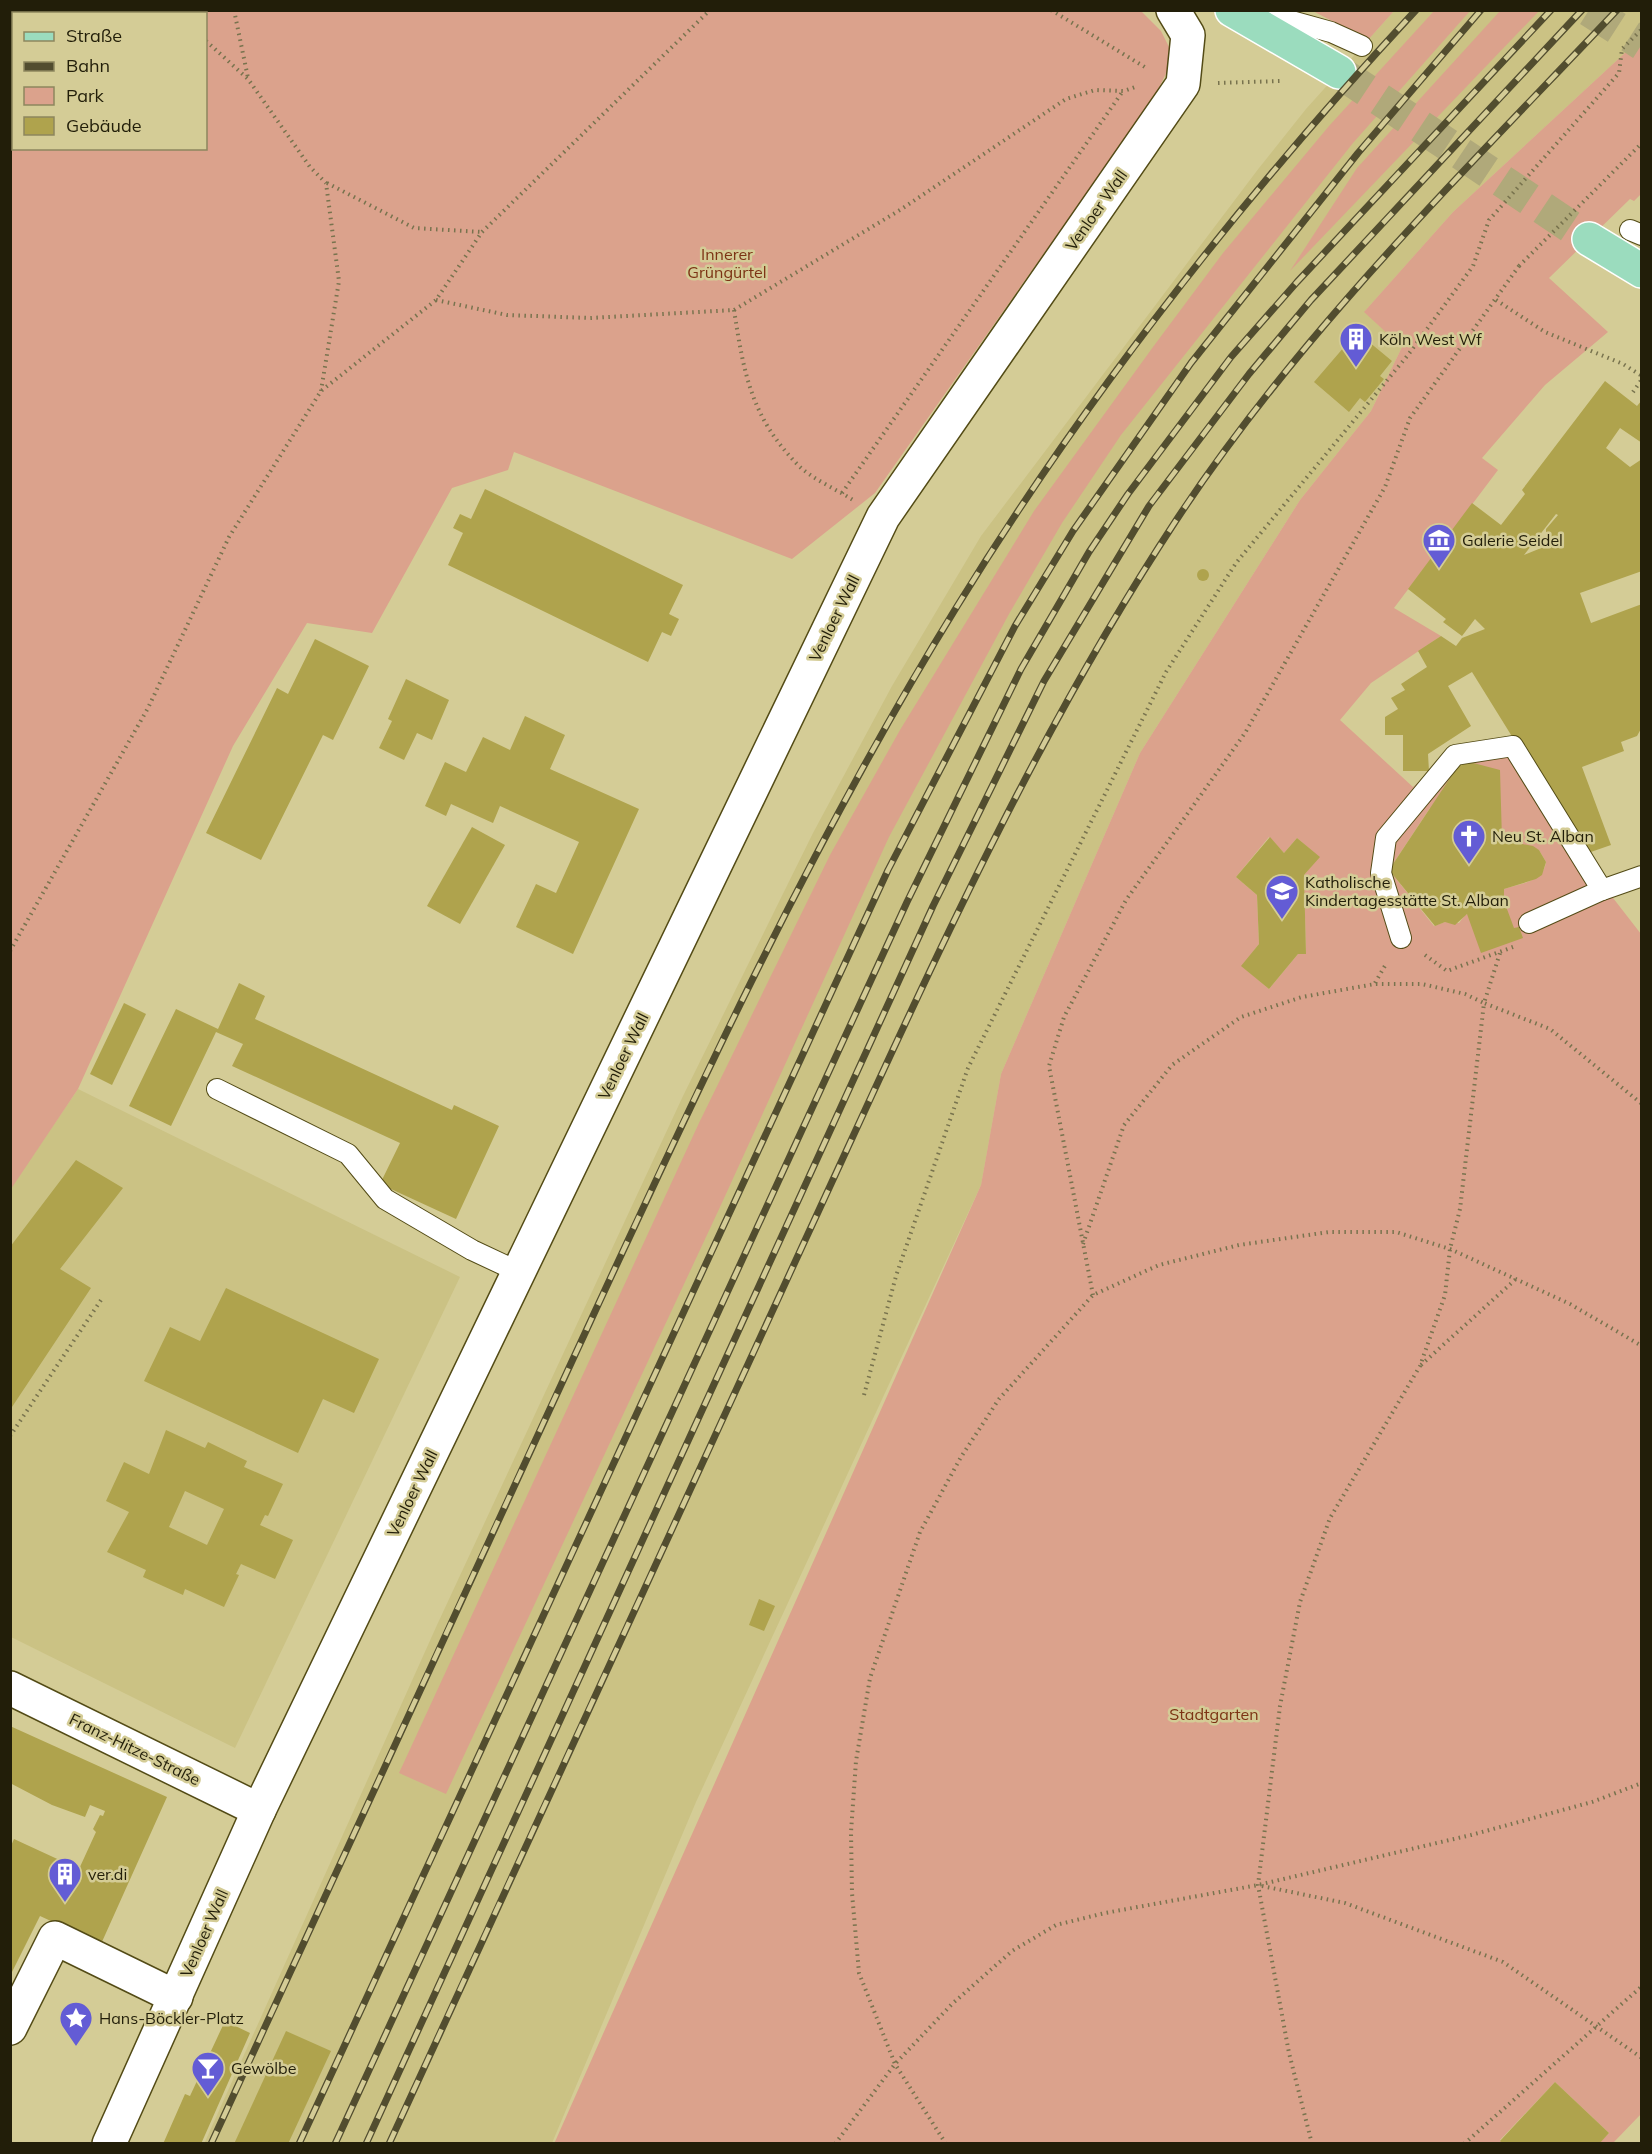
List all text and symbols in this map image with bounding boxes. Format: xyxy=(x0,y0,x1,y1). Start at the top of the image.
legend xyxy=(12,12,207,150)
text: Straße xyxy=(66,24,122,47)
text: Bahn xyxy=(66,54,110,77)
text: Park xyxy=(66,84,105,107)
text: Gebäude xyxy=(66,114,142,137)
street label: Venloer Wall xyxy=(1061,166,1131,254)
park label: Innerer Grüngürtel xyxy=(687,244,767,282)
building icon: Köln West Wf xyxy=(1338,321,1374,368)
place label: Köln West Wf xyxy=(1379,329,1482,349)
museum icon: Galerie Seidel xyxy=(1421,522,1457,569)
place label: Galerie Seidel xyxy=(1462,530,1563,550)
street label: Venloer Wall xyxy=(804,571,864,665)
church icon: Neu St. Alban xyxy=(1451,818,1487,865)
place label: Neu St. Alban xyxy=(1492,826,1594,846)
place label: Katholische Kindertagesstätte St. Alban xyxy=(1305,872,1509,910)
school or university icon: Katholische Kindertagesstätte St. Alban xyxy=(1264,873,1300,920)
street label: Venloer Wall xyxy=(593,1009,653,1103)
street label: Venloer Wall xyxy=(382,1446,442,1540)
park label: Stadtgarten xyxy=(1169,1704,1259,1724)
street label: Franz-Hitze-Straße xyxy=(66,1709,204,1789)
building icon: ver.di xyxy=(47,1856,83,1903)
place label: ver.di xyxy=(88,1864,127,1884)
street label: Venloer Wall xyxy=(176,1886,232,1980)
place icon: Hans-Böckler-Platz xyxy=(58,2000,94,2047)
place label: Hans-Böckler-Platz xyxy=(99,2008,244,2028)
bar icon: Gewölbe xyxy=(190,2050,226,2097)
place label: Gewölbe xyxy=(231,2058,296,2078)

